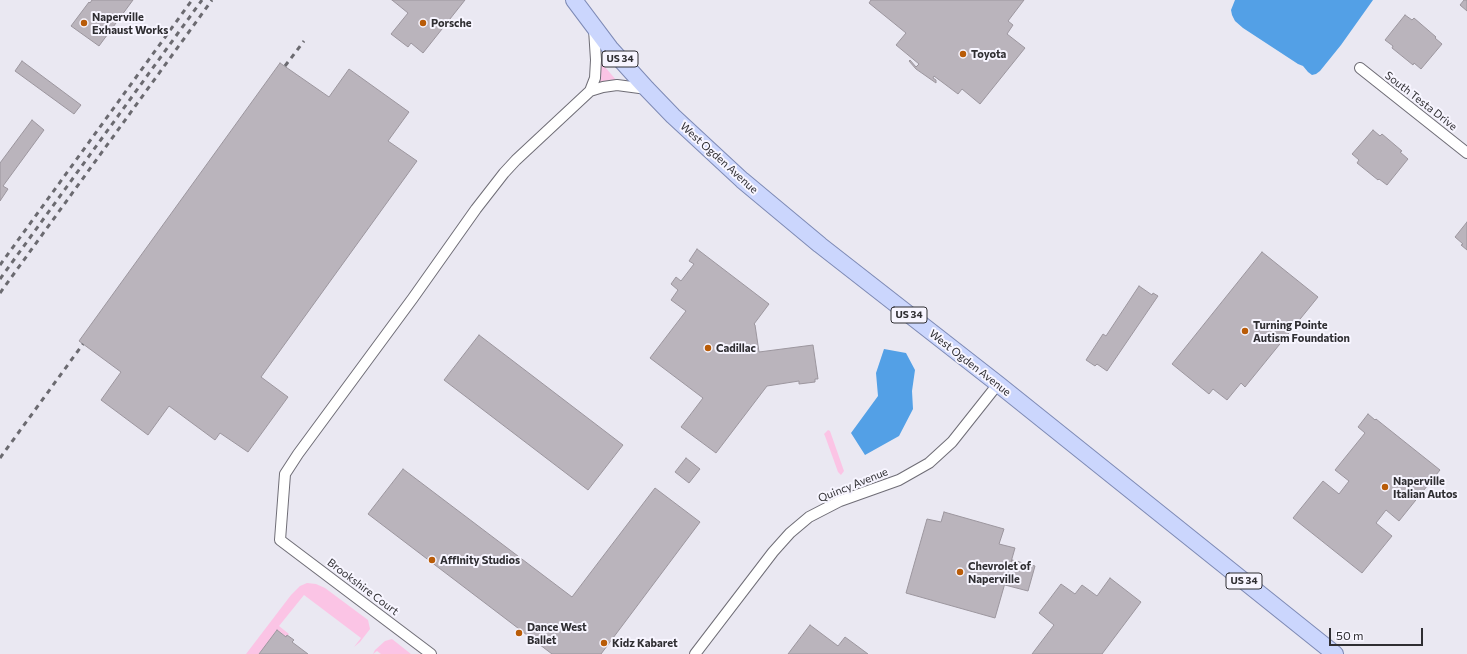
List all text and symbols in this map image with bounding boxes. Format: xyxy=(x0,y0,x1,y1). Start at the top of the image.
place label: Naperville Exhaust Works xyxy=(92,10,168,36)
place label: Porsche xyxy=(431,16,472,30)
marker: Naperville Exhaust Works xyxy=(79,18,89,28)
marker: Porsche xyxy=(418,18,428,28)
place label: Toyota xyxy=(971,47,1006,61)
marker: Toyota xyxy=(958,49,968,59)
road number: US 34 xyxy=(602,51,638,67)
street label: South Testa Drive xyxy=(1382,69,1460,133)
street label: West Ogden Avenue xyxy=(677,120,761,196)
road number: US 34 xyxy=(891,307,927,323)
place label: Turning Pointe Autism Foundation xyxy=(1253,318,1350,344)
marker: Turning Pointe Autism Foundation xyxy=(1240,326,1250,336)
street label: West Ogden Avenue xyxy=(927,327,1013,399)
place label: Cadillac xyxy=(716,341,756,355)
marker: Cadillac xyxy=(703,343,713,353)
street label: Quincy Avenue xyxy=(816,465,890,505)
place label: Naperville Italian Autos xyxy=(1393,474,1457,500)
marker: Naperville Italian Autos xyxy=(1380,482,1390,492)
place label: Affinity Studios xyxy=(440,553,520,567)
marker: Affinity Studios xyxy=(427,555,437,565)
street label: Brookshire Court xyxy=(325,556,401,618)
place label: Chevrolet of Naperville xyxy=(968,559,1031,585)
marker: Chevrolet of Naperville xyxy=(955,567,965,577)
road number: US 34 xyxy=(1226,573,1262,589)
place label: Dance West Ballet xyxy=(527,620,587,646)
scale bar xyxy=(1331,620,1425,646)
marker: Dance West Ballet xyxy=(514,628,524,638)
text: 50 m xyxy=(1336,628,1364,642)
place label: Kidz Kabaret xyxy=(612,636,678,650)
marker: Kidz Kabaret xyxy=(599,638,609,648)

